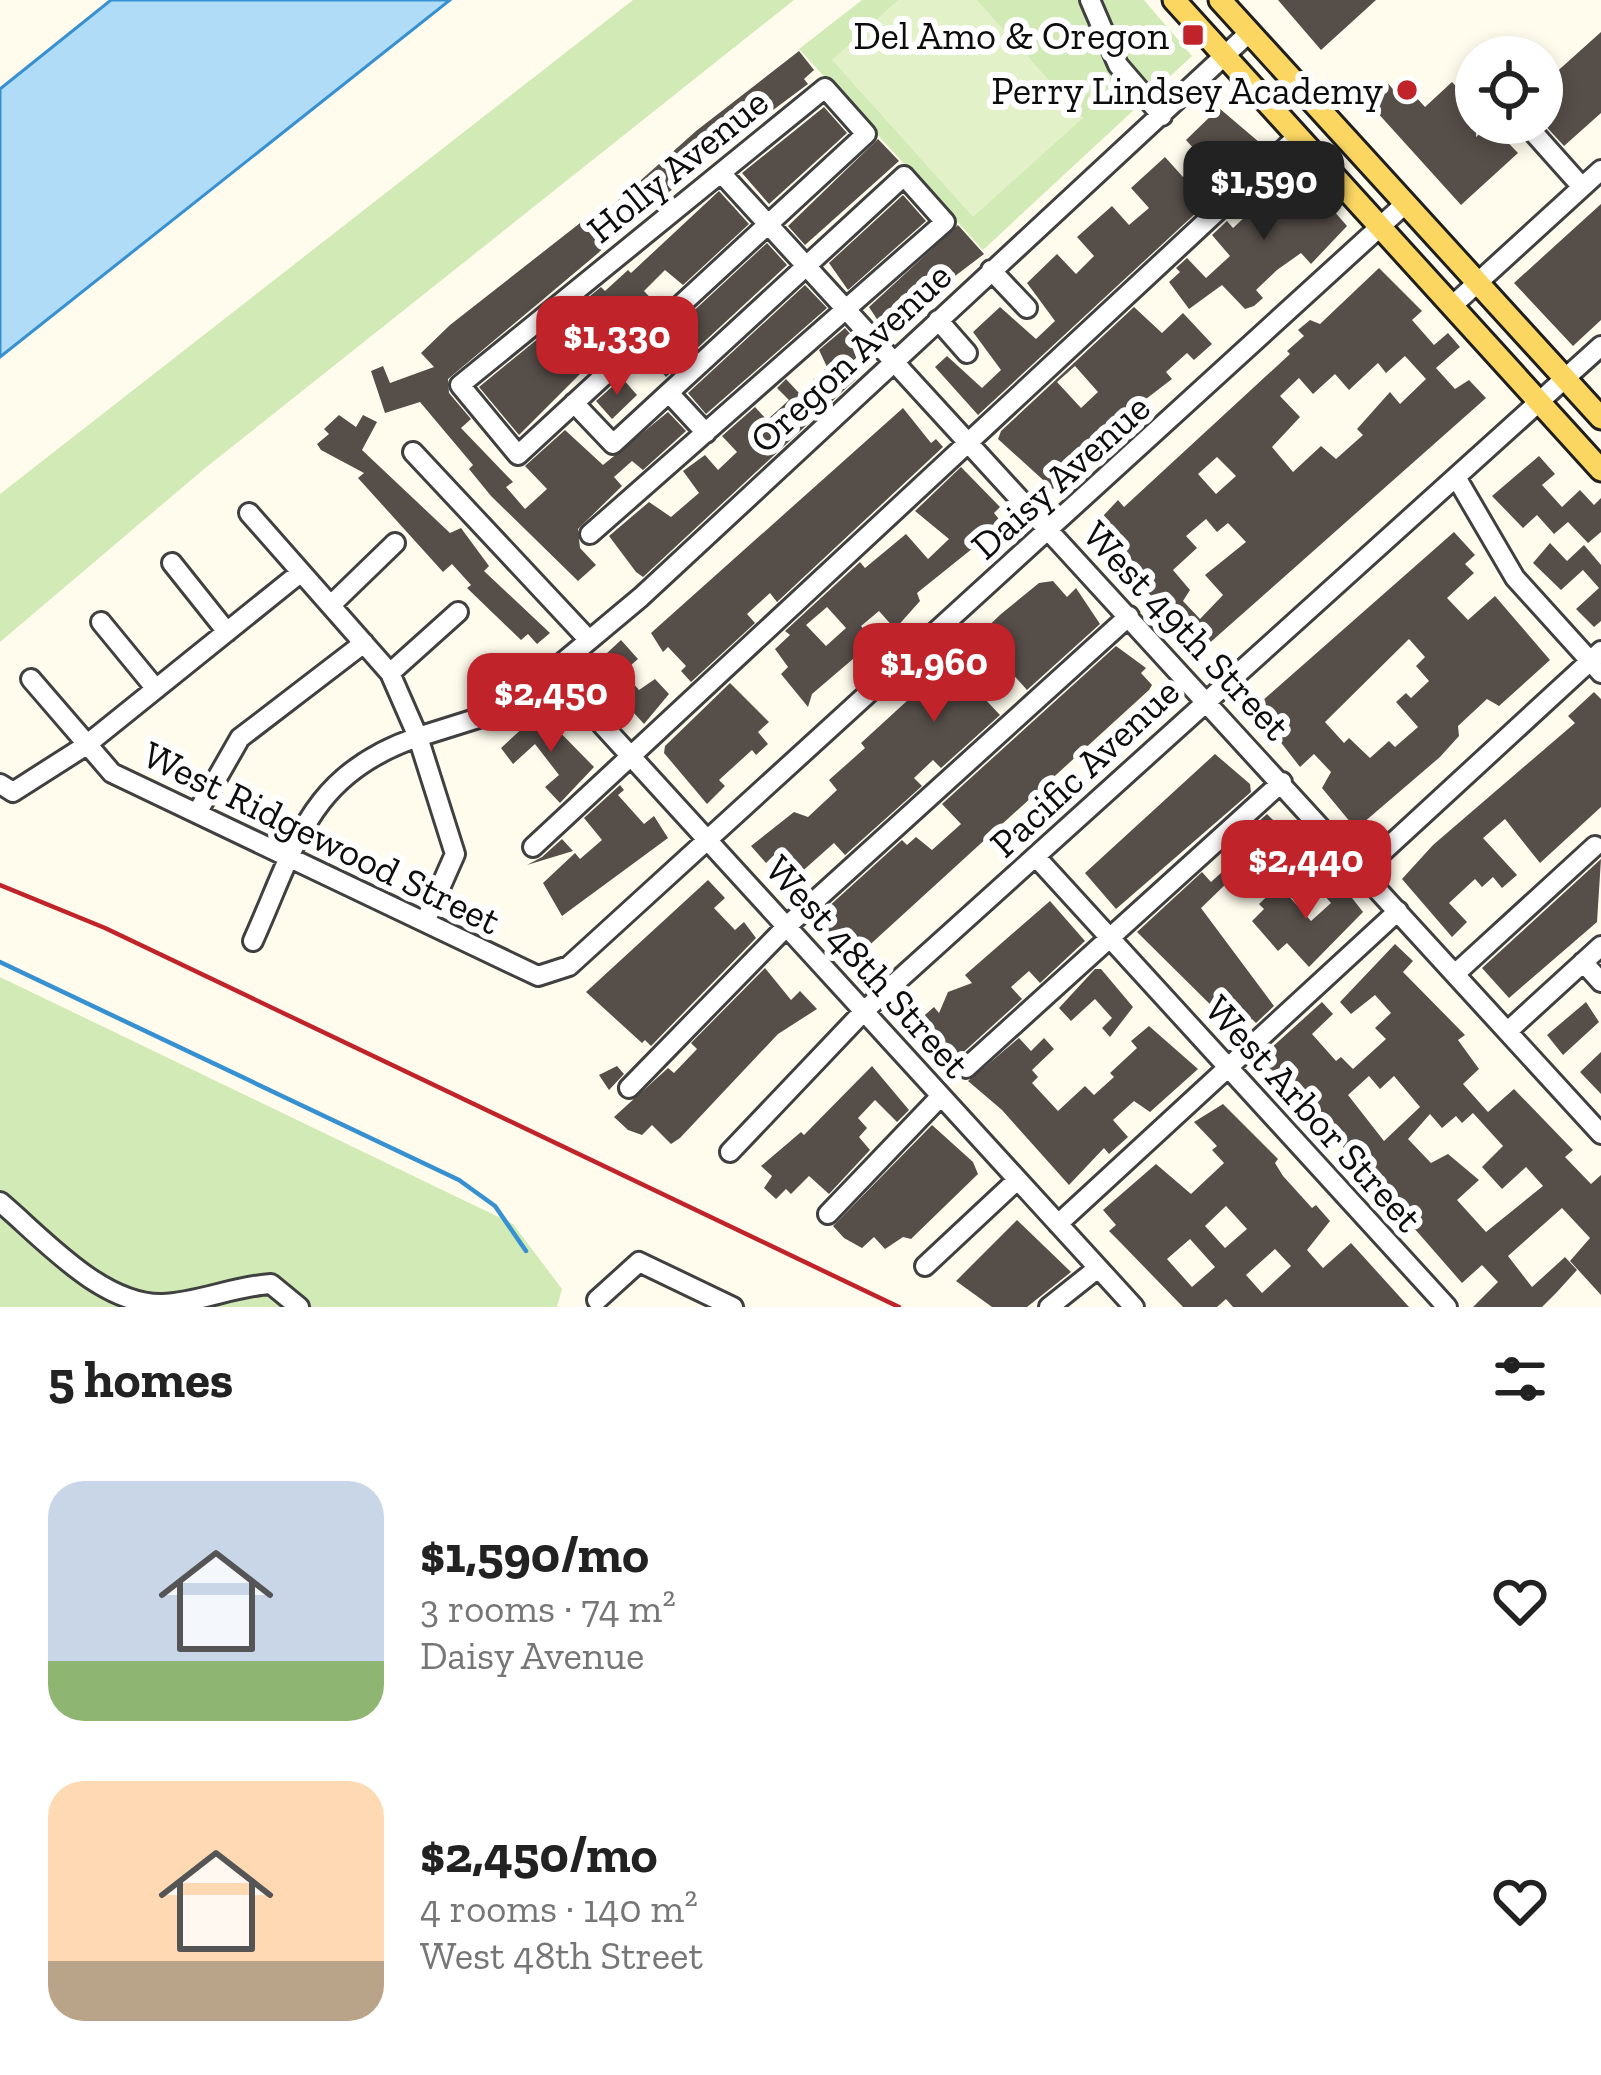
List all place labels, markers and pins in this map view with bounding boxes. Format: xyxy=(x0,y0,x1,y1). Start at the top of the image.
place label: Del Amo & Oregon xyxy=(853,12,1169,59)
marker: Del Amo & Oregon xyxy=(1180,22,1206,48)
place label: Perry Lindsey Academy xyxy=(991,67,1383,114)
marker: Perry Lindsey Academy xyxy=(1394,77,1420,103)
pin: $1,590 xyxy=(1166,141,1362,243)
pin: $1,330 xyxy=(519,296,715,398)
pin: $1,960 xyxy=(836,623,1032,725)
pin: $2,450 xyxy=(453,653,649,755)
pin: $2,440 xyxy=(1208,820,1404,922)

